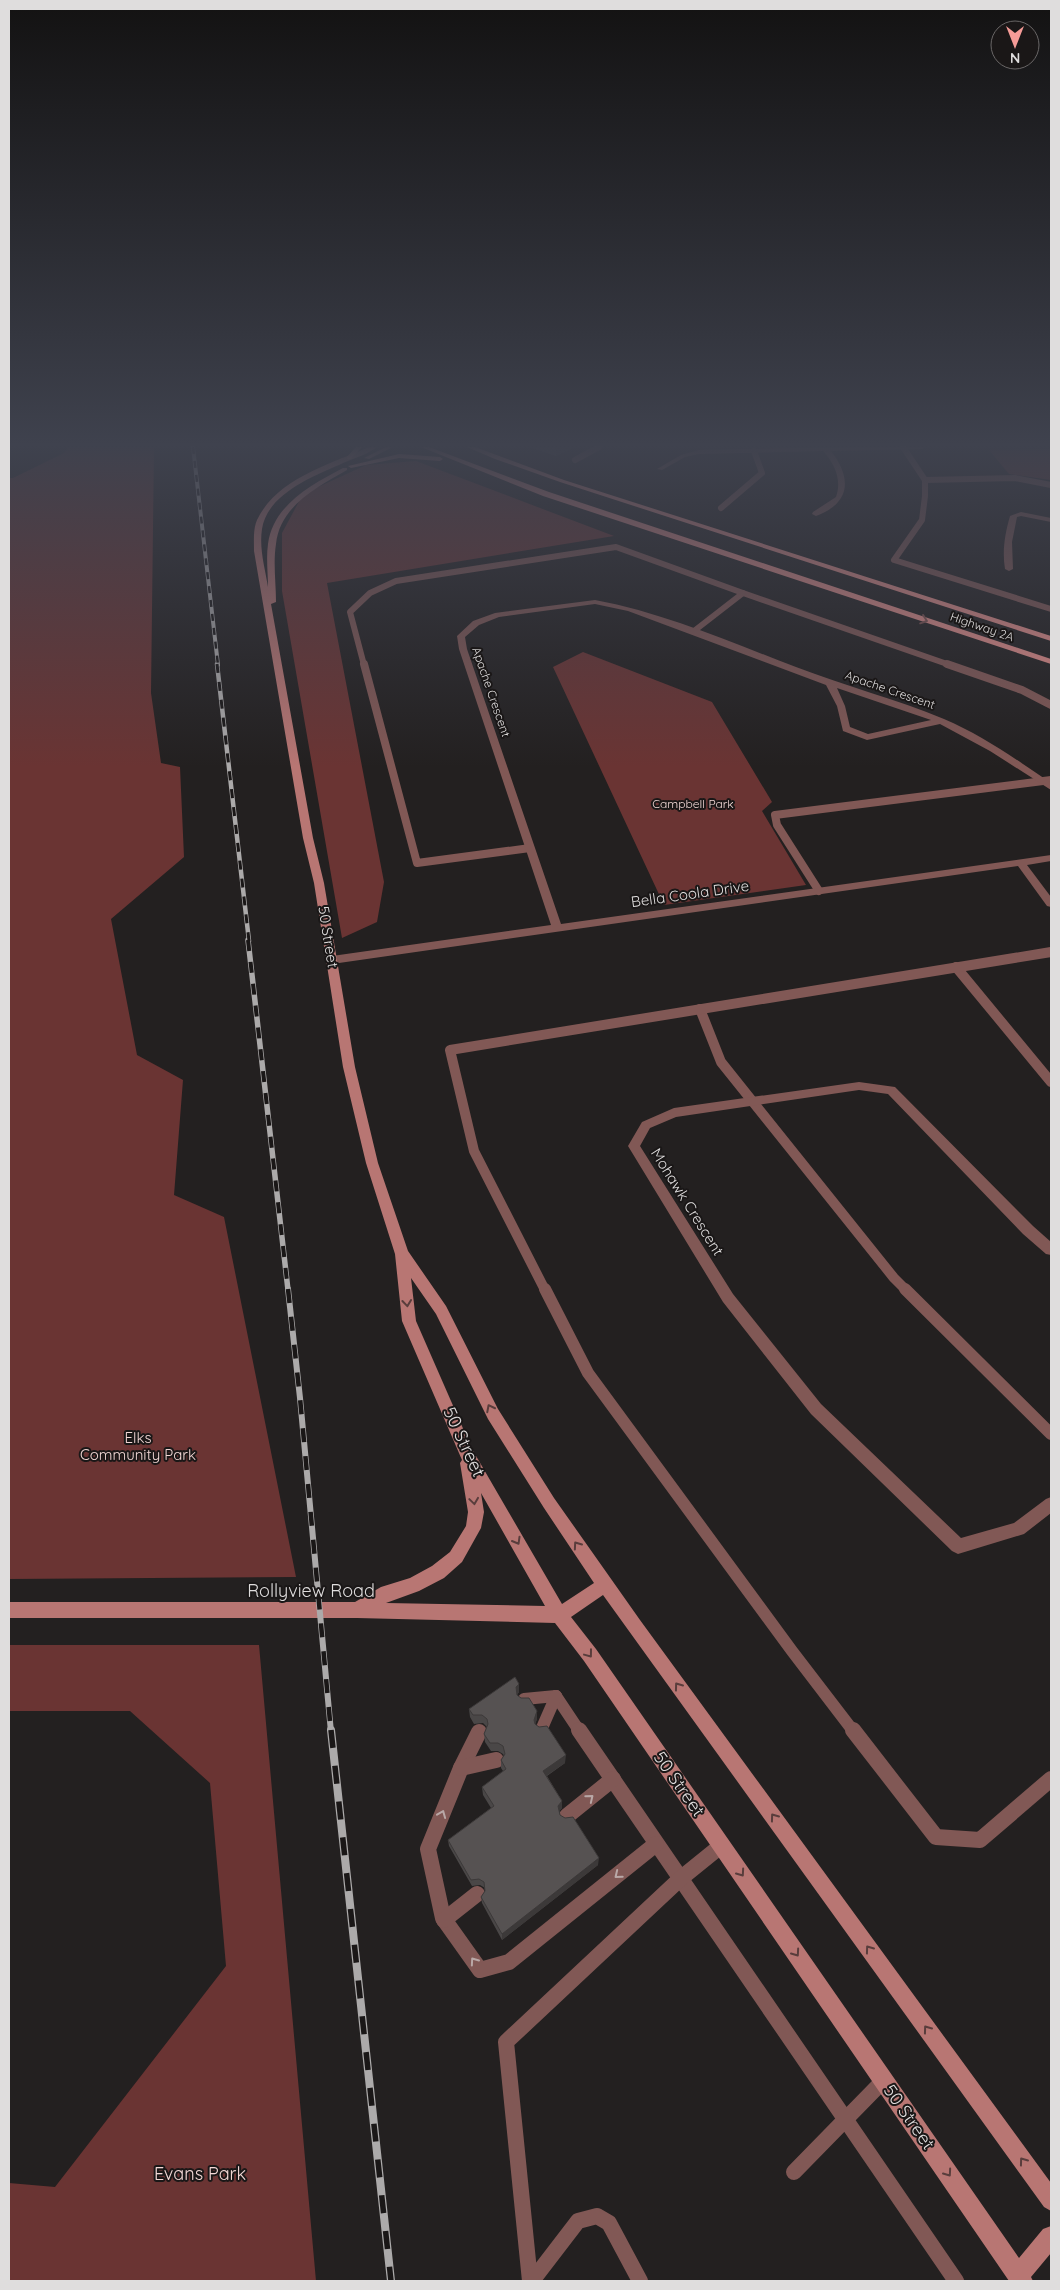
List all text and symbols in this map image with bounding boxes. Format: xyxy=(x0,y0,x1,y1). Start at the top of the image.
north arrow xyxy=(990,20,1040,70)
text: N xyxy=(1010,49,1020,67)
street label: Highway 2A xyxy=(948,609,1016,644)
one-way arrow xyxy=(920,614,928,624)
street label: Apache Crescent xyxy=(469,645,514,739)
street label: Apache Crescent xyxy=(843,667,937,712)
park label: Campbell Park xyxy=(652,796,734,811)
street label: Bella Coola Drive xyxy=(630,876,750,911)
street label: 50 Street xyxy=(314,905,343,969)
street label: Mohawk Crescent xyxy=(647,1144,728,1259)
one-way arrow xyxy=(402,1299,413,1307)
street label: 50 Street xyxy=(438,1403,491,1480)
one-way arrow xyxy=(486,1404,496,1413)
park label: Elks Community Park xyxy=(80,1428,196,1464)
one-way arrow xyxy=(469,1497,479,1506)
one-way arrow xyxy=(510,1536,520,1545)
one-way arrow xyxy=(574,1541,583,1550)
street label: Rollyview Road xyxy=(247,1579,375,1602)
one-way arrow xyxy=(583,1648,591,1657)
one-way arrow xyxy=(675,1682,684,1692)
street label: 50 Street xyxy=(649,1747,710,1821)
one-way arrow xyxy=(584,1795,593,1803)
one-way arrow xyxy=(437,1810,447,1818)
one-way arrow xyxy=(771,1814,779,1823)
one-way arrow xyxy=(735,1868,744,1877)
one-way arrow xyxy=(615,1869,624,1878)
one-way arrow xyxy=(866,1945,875,1955)
one-way arrow xyxy=(790,1947,799,1956)
one-way arrow xyxy=(471,1958,480,1967)
one-way arrow xyxy=(924,2025,933,2035)
street label: 50 Street xyxy=(879,2080,940,2154)
one-way arrow xyxy=(1020,2157,1029,2167)
park label: Evans Park xyxy=(154,2162,246,2185)
one-way arrow xyxy=(942,2167,951,2177)

